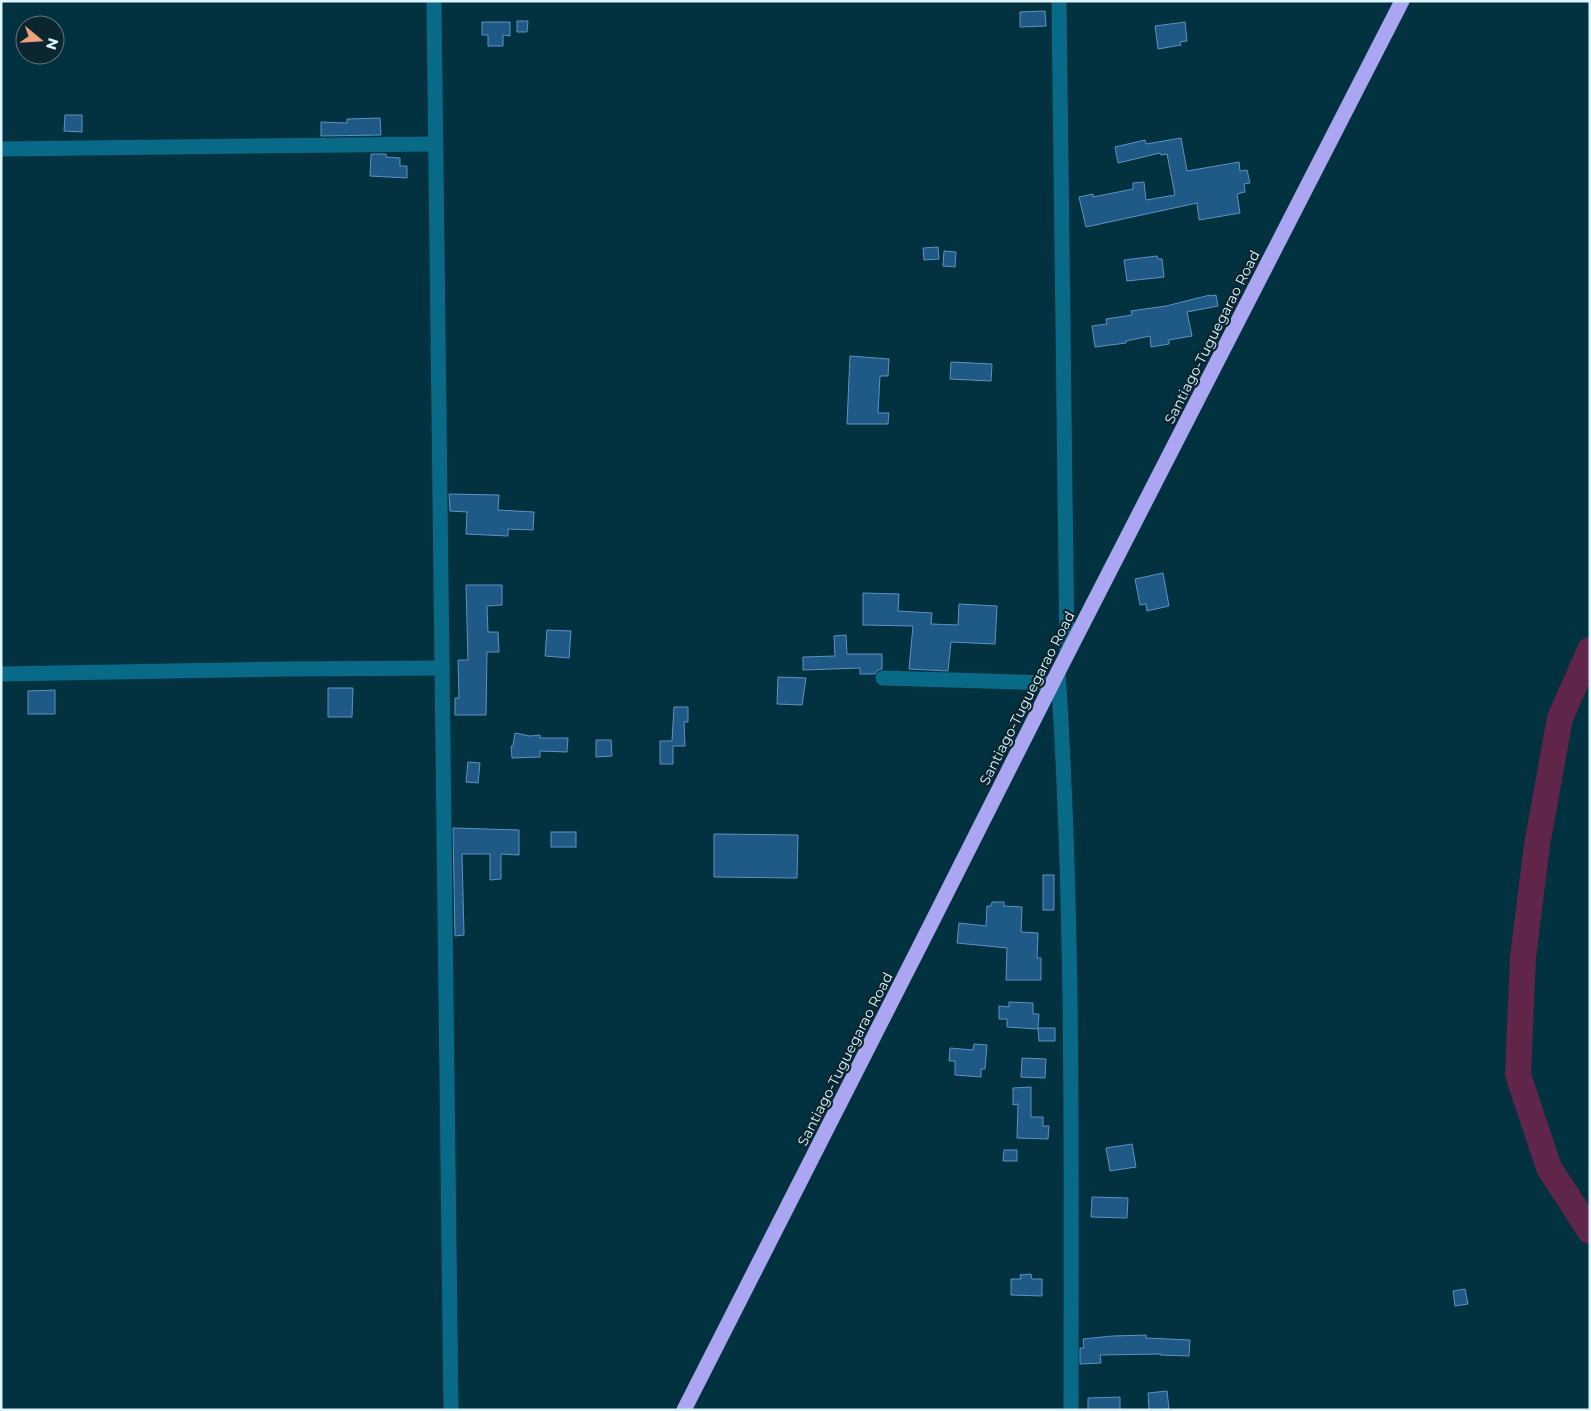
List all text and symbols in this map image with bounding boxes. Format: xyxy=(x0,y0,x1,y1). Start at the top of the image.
north arrow xyxy=(15,15,65,65)
text: N xyxy=(42,36,63,52)
street label: Santiago-Tuguegarao Road xyxy=(1160,247,1264,427)
street label: Santiago-Tuguegarao Road xyxy=(975,608,1079,788)
street label: Santiago-Tuguegarao Road xyxy=(793,969,897,1149)

